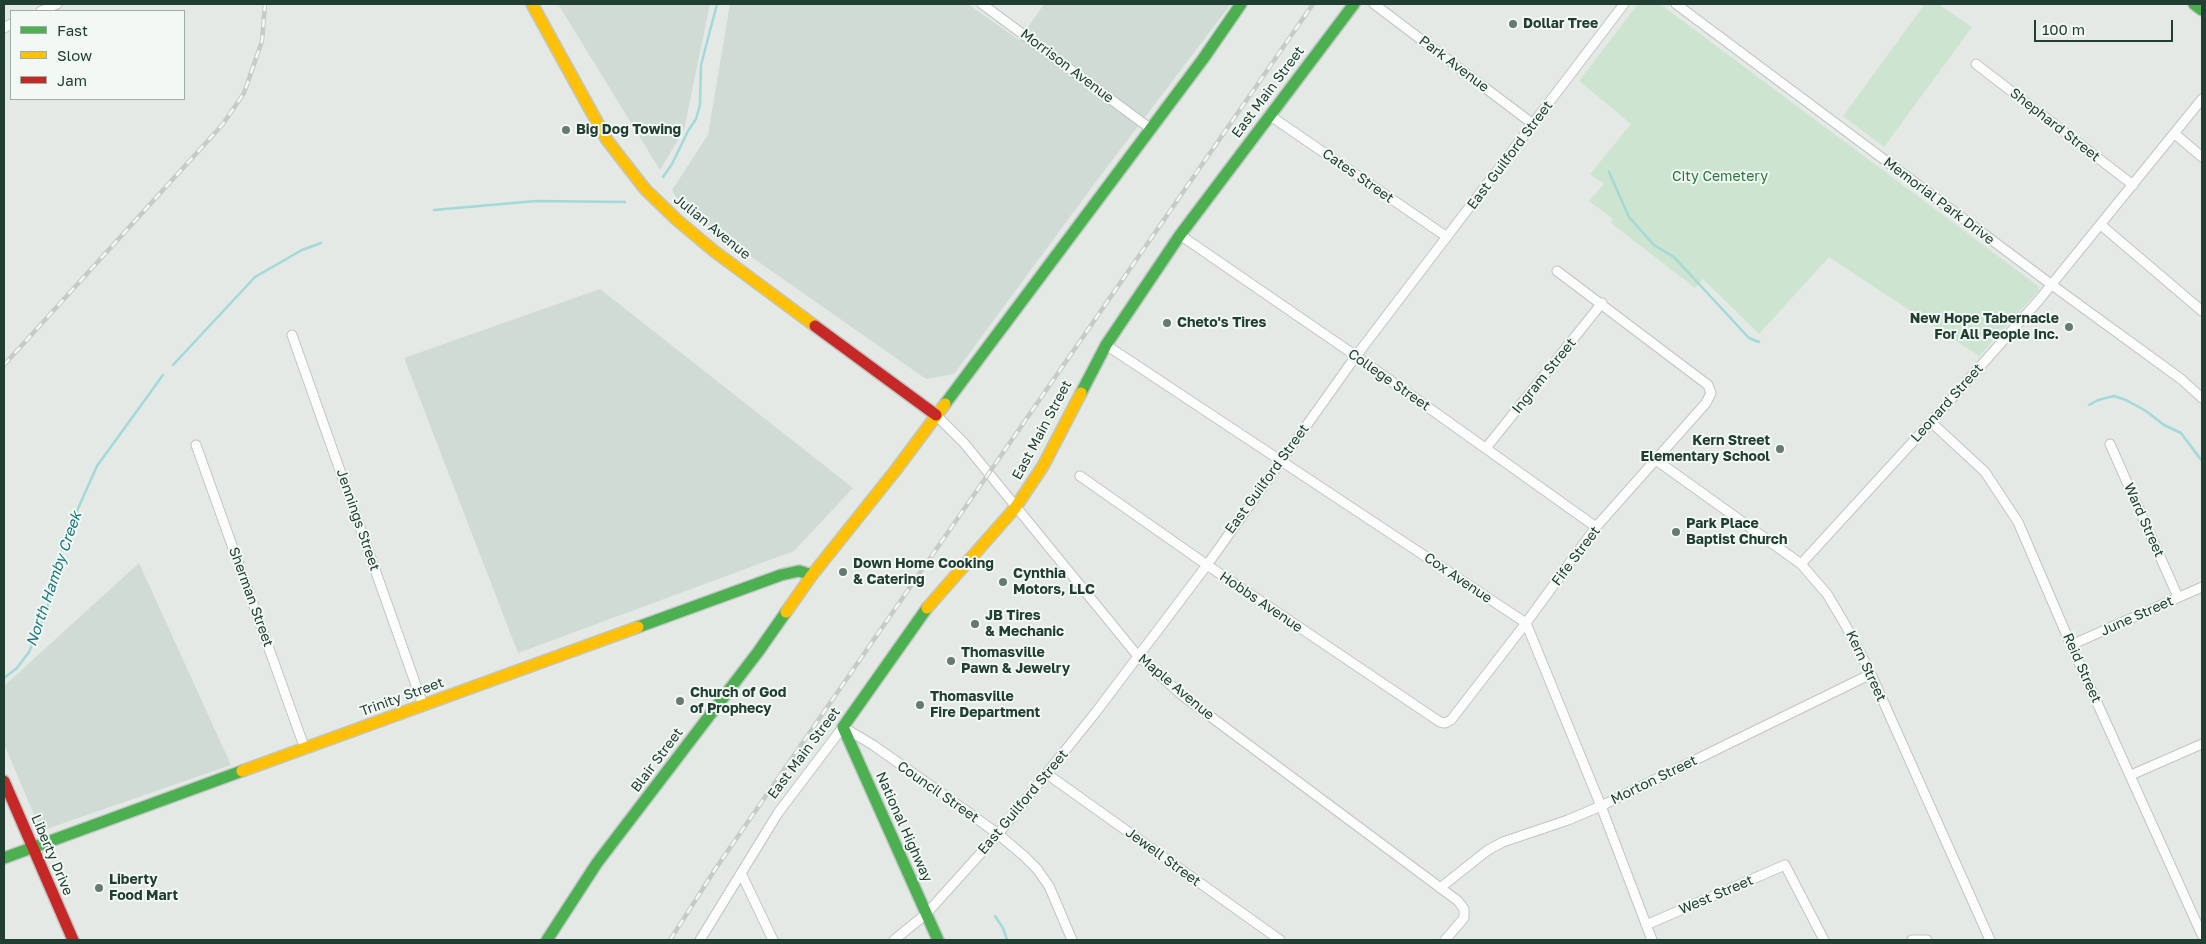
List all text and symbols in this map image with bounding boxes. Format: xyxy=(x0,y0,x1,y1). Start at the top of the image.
legend xyxy=(10,10,185,100)
scale bar xyxy=(2036,10,2175,42)
place label: Dollar Tree xyxy=(1523,16,1598,32)
marker: Dollar Tree xyxy=(1507,18,1519,30)
text: 100 m xyxy=(2042,20,2085,38)
text: Fast xyxy=(57,21,88,39)
street label: Morrison Avenue xyxy=(1017,25,1117,107)
street label: Park Avenue xyxy=(1416,32,1492,96)
street label: East Main Street xyxy=(1228,43,1308,141)
text: Slow xyxy=(57,46,92,64)
text: Jam xyxy=(57,71,87,89)
street label: Shephard Street xyxy=(2007,85,2103,165)
street label: East Guilford Street xyxy=(1464,97,1556,213)
place label: Big Dog Towing xyxy=(576,122,681,138)
marker: Big Dog Towing xyxy=(560,124,572,136)
street label: Cates Street xyxy=(1319,145,1397,207)
street label: Memorial Park Drive xyxy=(1880,154,1998,248)
park label: City Cemetery xyxy=(1672,169,1768,185)
street label: Julian Avenue xyxy=(670,191,754,263)
place label: New Hope Tabernacle For All People Inc. xyxy=(1910,311,2059,344)
place label: Cheto's Tires xyxy=(1177,315,1266,331)
marker: Cheto's Tires xyxy=(1161,317,1173,329)
marker: New Hope Tabernacle For All People Inc. xyxy=(2063,321,2075,333)
street label: Ingram Street xyxy=(1508,335,1580,417)
street label: College Street xyxy=(1345,345,1433,415)
street label: Leonard Street xyxy=(1907,360,1987,446)
street label: East Main Street xyxy=(1009,377,1075,483)
street label: East Guilford Street xyxy=(1222,421,1312,537)
place label: Kern Street Elementary School xyxy=(1641,433,1770,466)
marker: Kern Street Elementary School xyxy=(1774,443,1786,455)
street label: Jennings Street xyxy=(333,467,383,573)
street label: Ward Street xyxy=(2120,480,2168,560)
water label: North Hamby Creek xyxy=(22,509,86,649)
place label: Park Place Baptist Church xyxy=(1686,516,1787,548)
street label: Fife Street xyxy=(1548,523,1604,589)
marker: Park Place Baptist Church xyxy=(1670,526,1682,538)
street label: Sherman Street xyxy=(225,545,277,649)
street label: Cox Avenue xyxy=(1421,549,1495,607)
place label: Down Home Cooking & Catering xyxy=(853,556,994,588)
marker: Down Home Cooking & Catering xyxy=(837,566,849,578)
place label: Cynthia Motors, LLC xyxy=(1013,566,1095,598)
street label: Hobbs Avenue xyxy=(1216,568,1306,636)
marker: Cynthia Motors, LLC xyxy=(997,576,1009,588)
street label: June Street xyxy=(2098,592,2176,640)
place label: JB Tires & Mechanic xyxy=(985,608,1064,640)
marker: JB Tires & Mechanic xyxy=(969,618,981,630)
street label: Kern Street xyxy=(1842,628,1890,704)
street label: Reid Street xyxy=(2059,630,2105,706)
place label: Thomasville Pawn & Jewelry xyxy=(961,645,1070,678)
street label: Maple Avenue xyxy=(1135,650,1217,724)
marker: Thomasville Pawn & Jewelry xyxy=(945,655,957,667)
street label: Trinity Street xyxy=(358,674,446,720)
place label: Church of God of Prophecy xyxy=(690,685,786,718)
place label: Thomasville Fire Department xyxy=(930,689,1040,722)
marker: Church of God of Prophecy xyxy=(674,695,686,707)
marker: Thomasville Fire Department xyxy=(914,699,926,711)
street label: East Main Street xyxy=(764,704,844,802)
street label: Blair Street xyxy=(627,725,687,795)
street label: East Guilford Street xyxy=(974,746,1072,858)
street label: Morton Street xyxy=(1608,752,1700,808)
street label: Council Street xyxy=(894,758,982,826)
street label: National Highway xyxy=(872,769,936,885)
street label: Liberty Drive xyxy=(27,812,77,898)
street label: Jewell Street xyxy=(1122,824,1204,890)
place label: Liberty Food Mart xyxy=(109,872,178,904)
street label: West Street xyxy=(1676,872,1756,918)
marker: Liberty Food Mart xyxy=(93,882,105,894)

